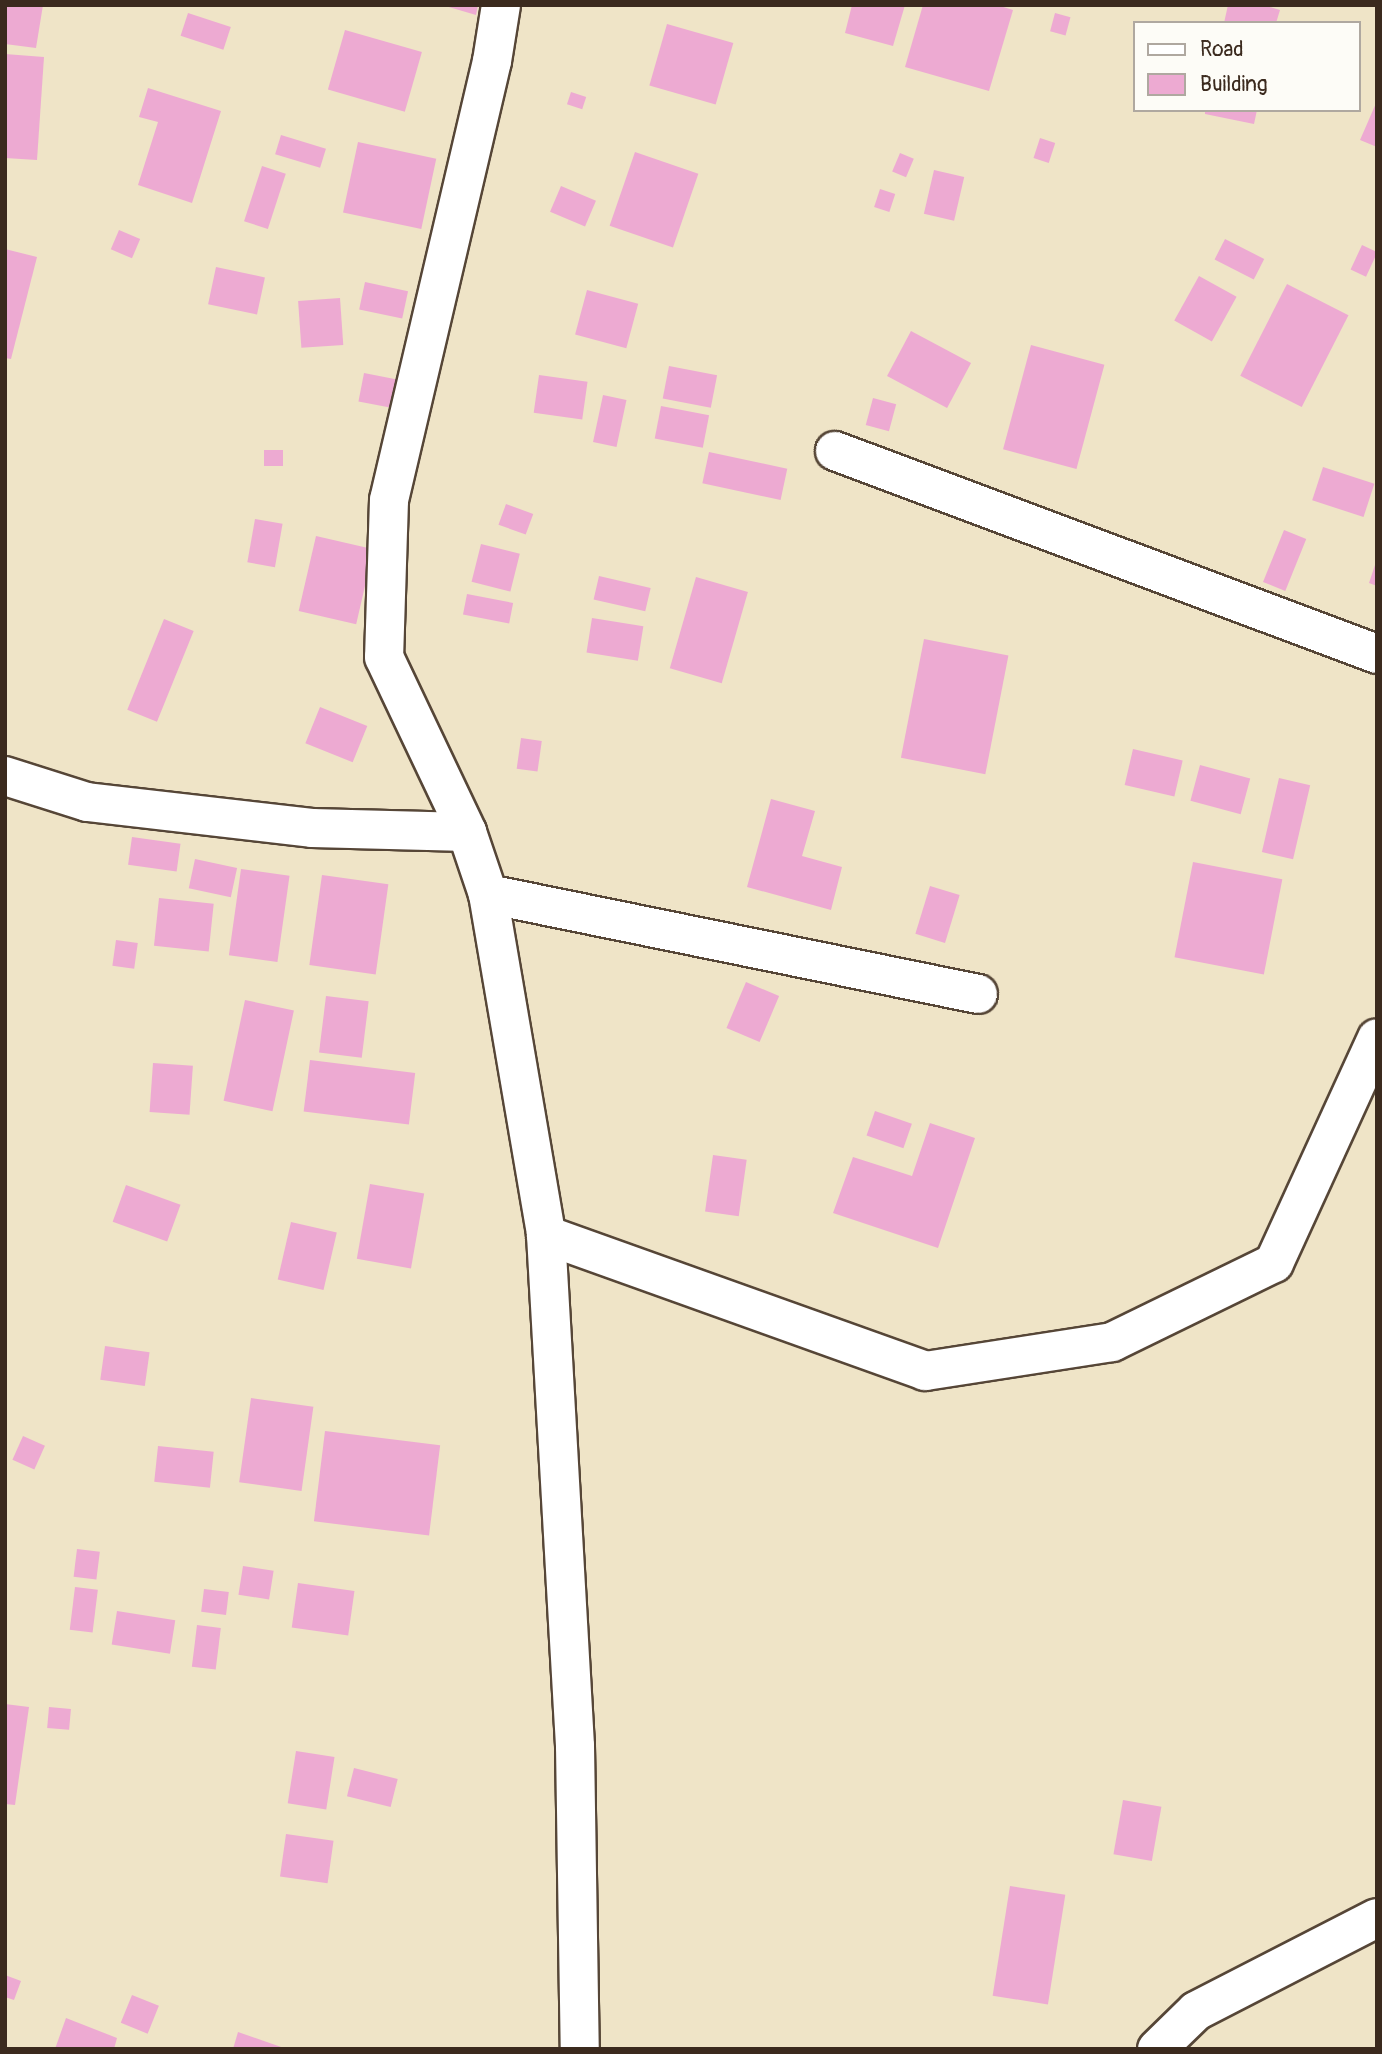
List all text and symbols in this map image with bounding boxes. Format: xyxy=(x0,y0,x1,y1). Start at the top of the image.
legend xyxy=(1134,21,1361,112)
text: Road xyxy=(1200,36,1244,63)
text: Building xyxy=(1200,71,1267,98)

